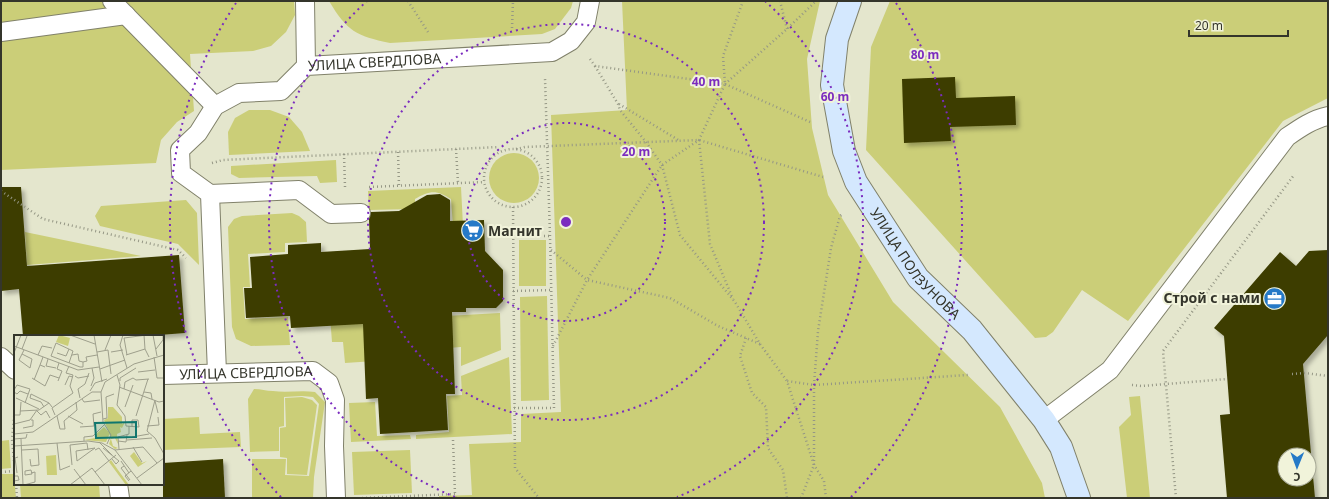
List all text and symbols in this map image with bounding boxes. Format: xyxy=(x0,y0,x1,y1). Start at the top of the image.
scale bar xyxy=(1189,12,1288,38)
text: 20 m xyxy=(1195,17,1223,34)
text: 80 m xyxy=(911,46,939,63)
street label: УЛИЦА СВЕРДЛОВА xyxy=(307,48,442,75)
text: 40 m xyxy=(692,73,720,90)
text: 60 m xyxy=(821,88,849,105)
text: 20 m xyxy=(622,143,650,160)
street label: УЛИЦА ПОЛЗУНОВА xyxy=(866,204,965,323)
centre of rings xyxy=(559,215,573,229)
supermarket icon: Магнит xyxy=(460,218,486,244)
place label: Магнит xyxy=(488,221,542,240)
office icon: Строй с нами xyxy=(1262,285,1288,311)
place label: Строй с нами xyxy=(1164,288,1260,307)
inset map xyxy=(14,335,164,485)
street label: УЛИЦА СВЕРДЛОВА xyxy=(179,361,313,384)
north arrow xyxy=(1277,447,1317,487)
text: С xyxy=(1293,470,1301,485)

